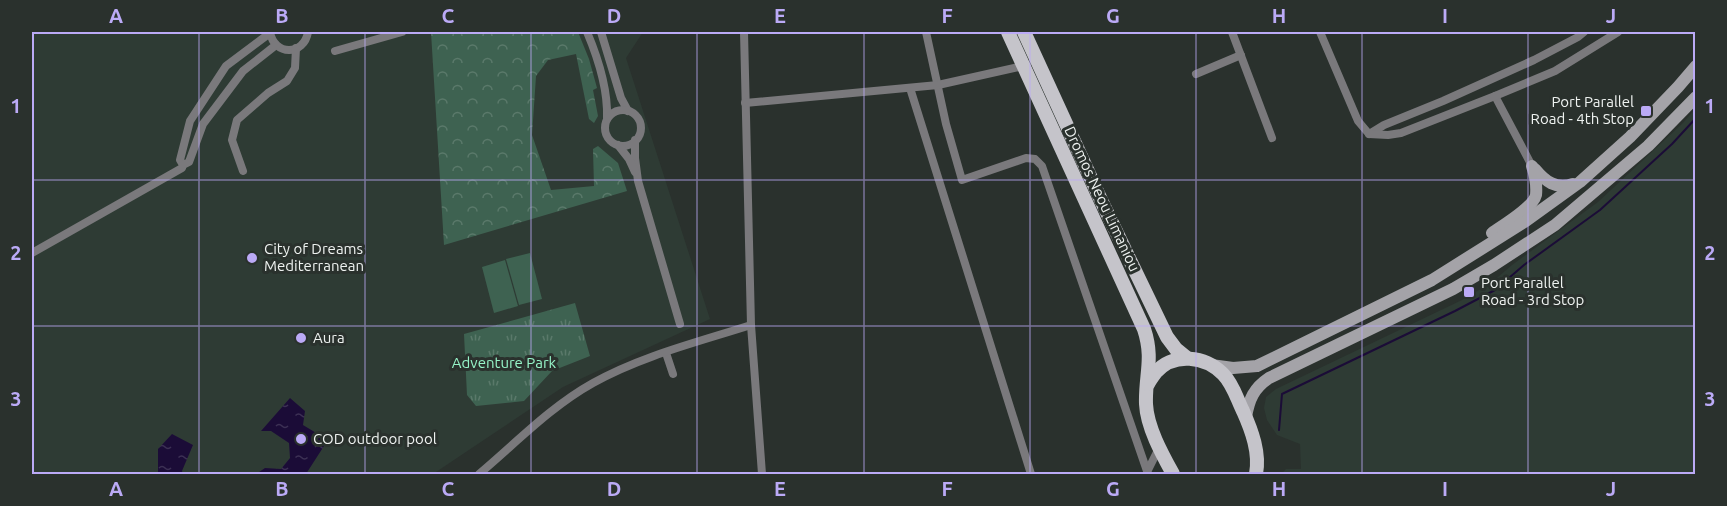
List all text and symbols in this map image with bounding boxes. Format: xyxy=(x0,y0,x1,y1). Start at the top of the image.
text: A xyxy=(109,4,123,27)
text: B xyxy=(275,4,289,27)
text: C xyxy=(442,4,455,27)
text: D xyxy=(607,4,621,27)
text: E xyxy=(774,4,786,27)
text: F xyxy=(941,4,953,27)
text: G xyxy=(1106,4,1120,27)
text: H xyxy=(1272,4,1286,27)
text: I xyxy=(1442,4,1448,27)
text: J xyxy=(1606,4,1616,27)
place label: Port Parallel Road - 4th Stop xyxy=(1531,93,1634,127)
text: 1 xyxy=(10,94,22,117)
text: 1 xyxy=(1704,94,1716,117)
marker: Port Parallel Road - 4th Stop xyxy=(1639,104,1653,118)
street label: Dromos Neou Limaniou xyxy=(1061,124,1144,274)
place label: City of Dreams Mediterranean xyxy=(264,240,364,274)
text: 2 xyxy=(10,241,22,264)
text: 2 xyxy=(1704,241,1716,264)
marker: City of Dreams Mediterranean xyxy=(245,251,259,265)
place label: Port Parallel Road - 3rd Stop xyxy=(1481,274,1584,308)
marker: Port Parallel Road - 3rd Stop xyxy=(1462,285,1476,299)
place label: Aura xyxy=(313,329,345,346)
marker: Aura xyxy=(294,331,308,345)
park label: Adventure Park xyxy=(452,354,557,371)
text: 3 xyxy=(10,387,22,410)
text: 3 xyxy=(1704,387,1716,410)
place label: COD outdoor pool xyxy=(313,430,437,447)
marker: COD outdoor pool xyxy=(294,432,308,446)
text: A xyxy=(109,477,123,500)
text: B xyxy=(275,477,289,500)
text: C xyxy=(442,477,455,500)
text: D xyxy=(607,477,621,500)
text: E xyxy=(774,477,786,500)
text: F xyxy=(941,477,953,500)
text: G xyxy=(1106,477,1120,500)
text: H xyxy=(1272,477,1286,500)
text: I xyxy=(1442,477,1448,500)
text: J xyxy=(1606,477,1616,500)

